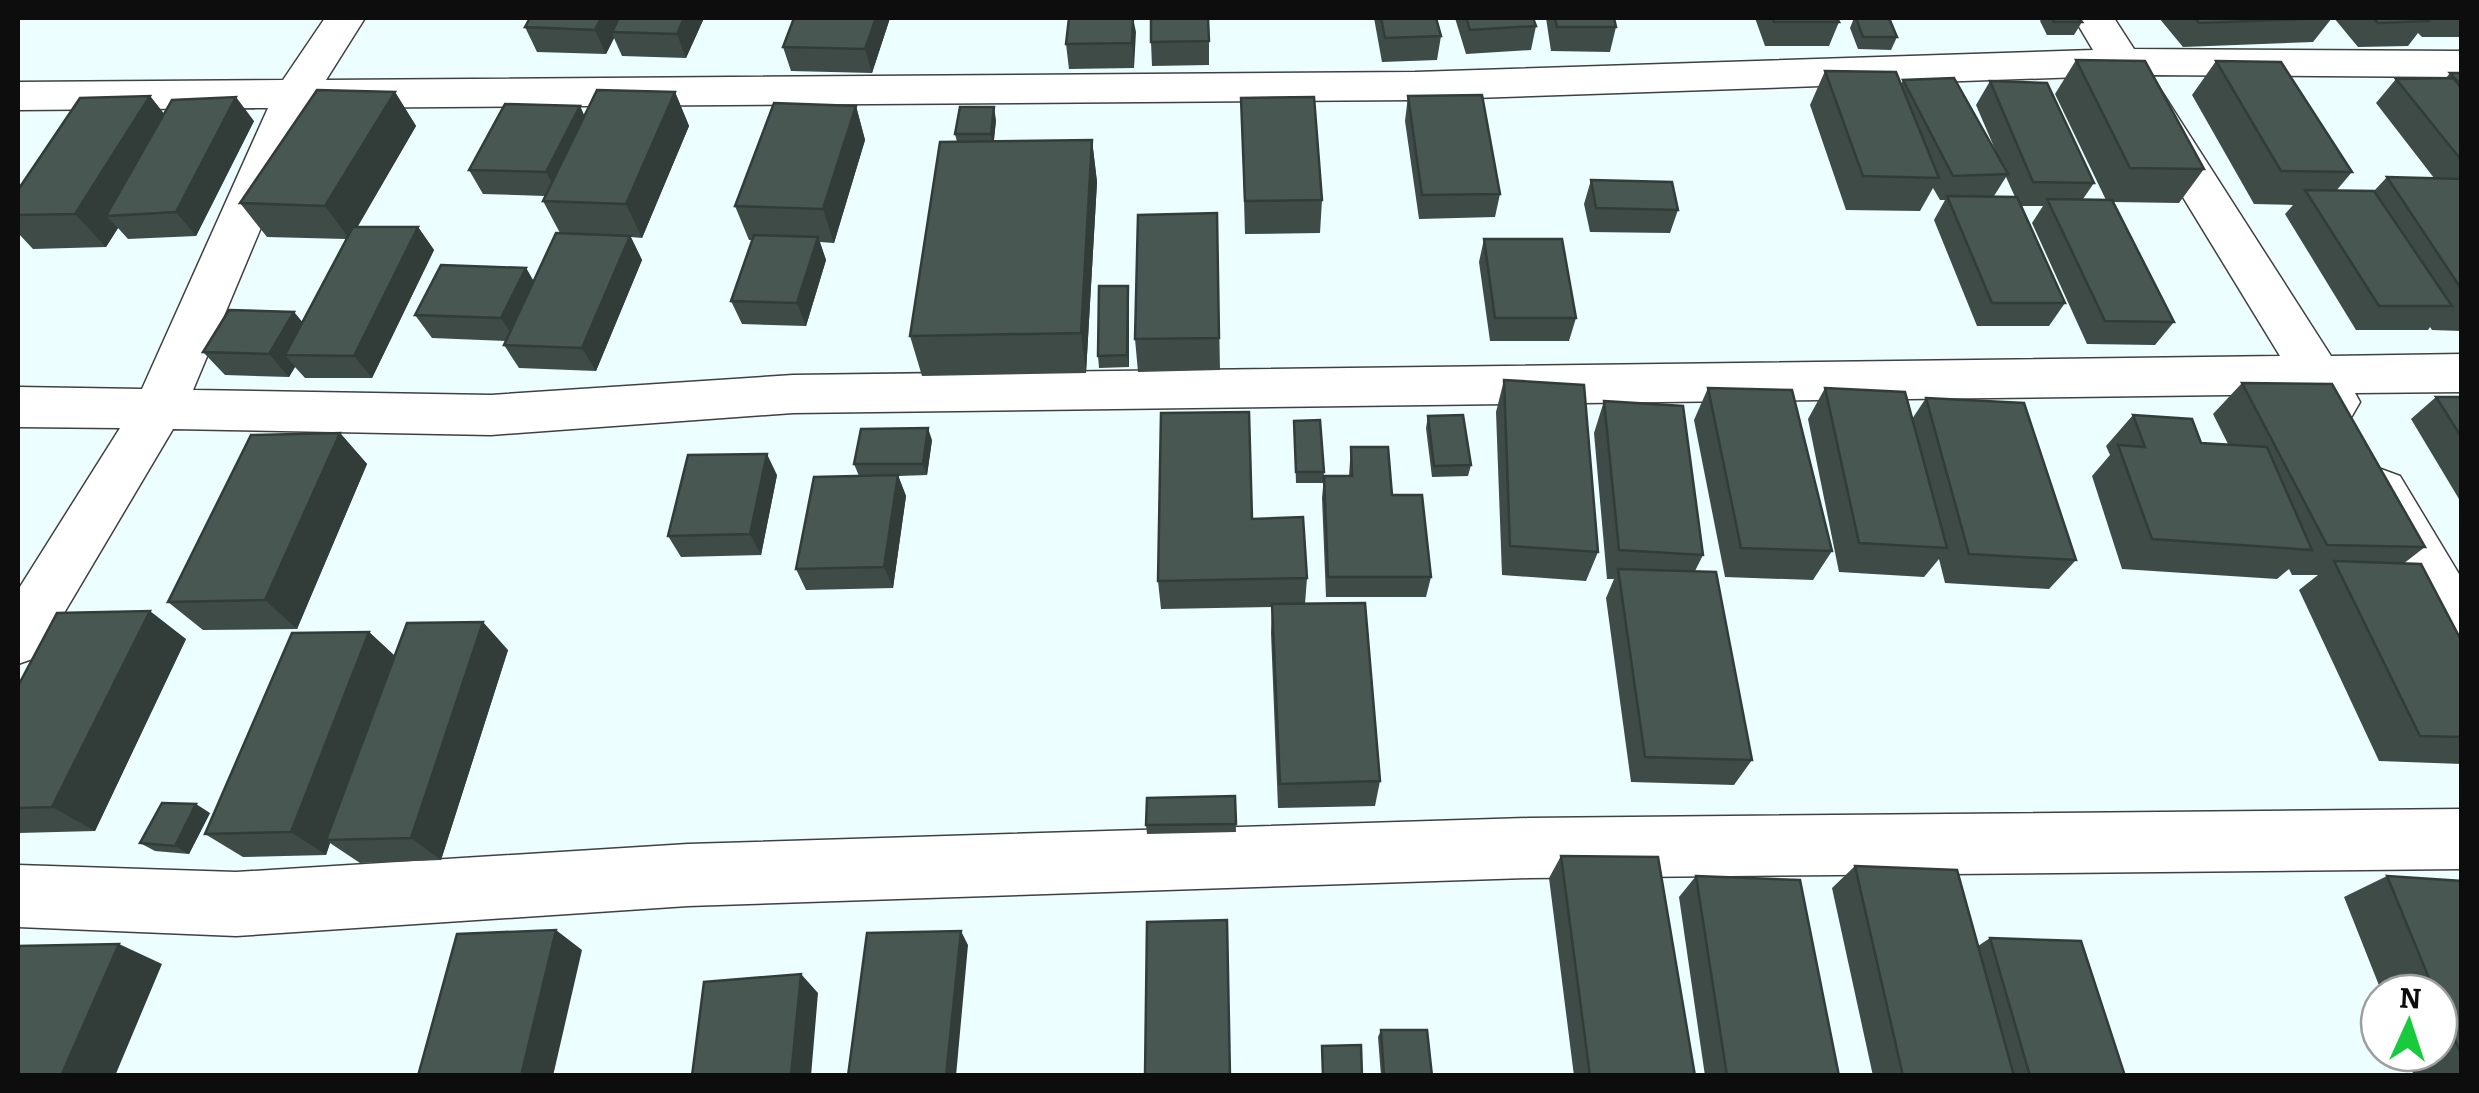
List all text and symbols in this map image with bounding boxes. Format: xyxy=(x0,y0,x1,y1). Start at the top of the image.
north arrow xyxy=(2359,973,2459,1073)
text: N xyxy=(2399,981,2422,1016)

